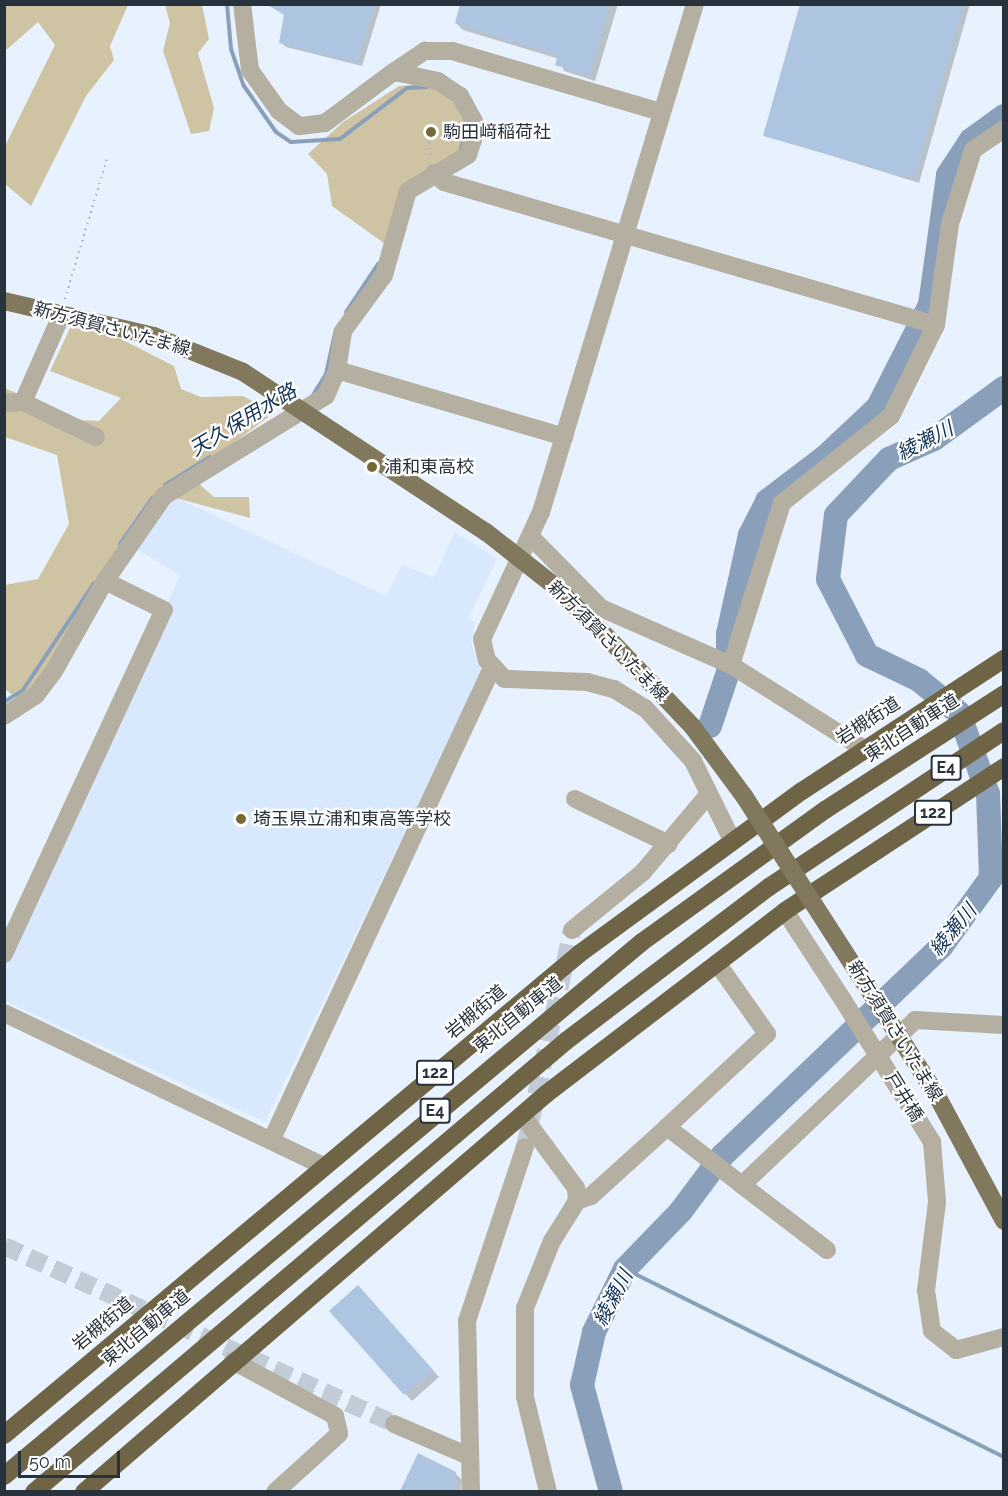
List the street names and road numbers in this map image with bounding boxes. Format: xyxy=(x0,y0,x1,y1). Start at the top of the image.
street label: 新方須賀さいたま線 xyxy=(31,298,193,360)
street label: 新方須賀さいたま線 xyxy=(543,576,673,706)
street label: 東北自動車道 xyxy=(861,690,963,766)
street label: 岩槻街道 xyxy=(832,692,904,750)
road number: E4 xyxy=(930,755,962,781)
road number: 122 xyxy=(914,800,952,826)
street label: 新方須賀さいたま線 xyxy=(843,957,947,1105)
street label: 東北自動車道 xyxy=(469,973,567,1057)
street label: 岩槻街道 xyxy=(441,981,511,1043)
road number: 122 xyxy=(416,1060,454,1086)
street label: 戸井橋 xyxy=(881,1068,927,1126)
road number: E4 xyxy=(418,1098,452,1124)
street label: 東北自動車道 xyxy=(98,1285,194,1371)
street label: 岩槻街道 xyxy=(68,1293,138,1355)

